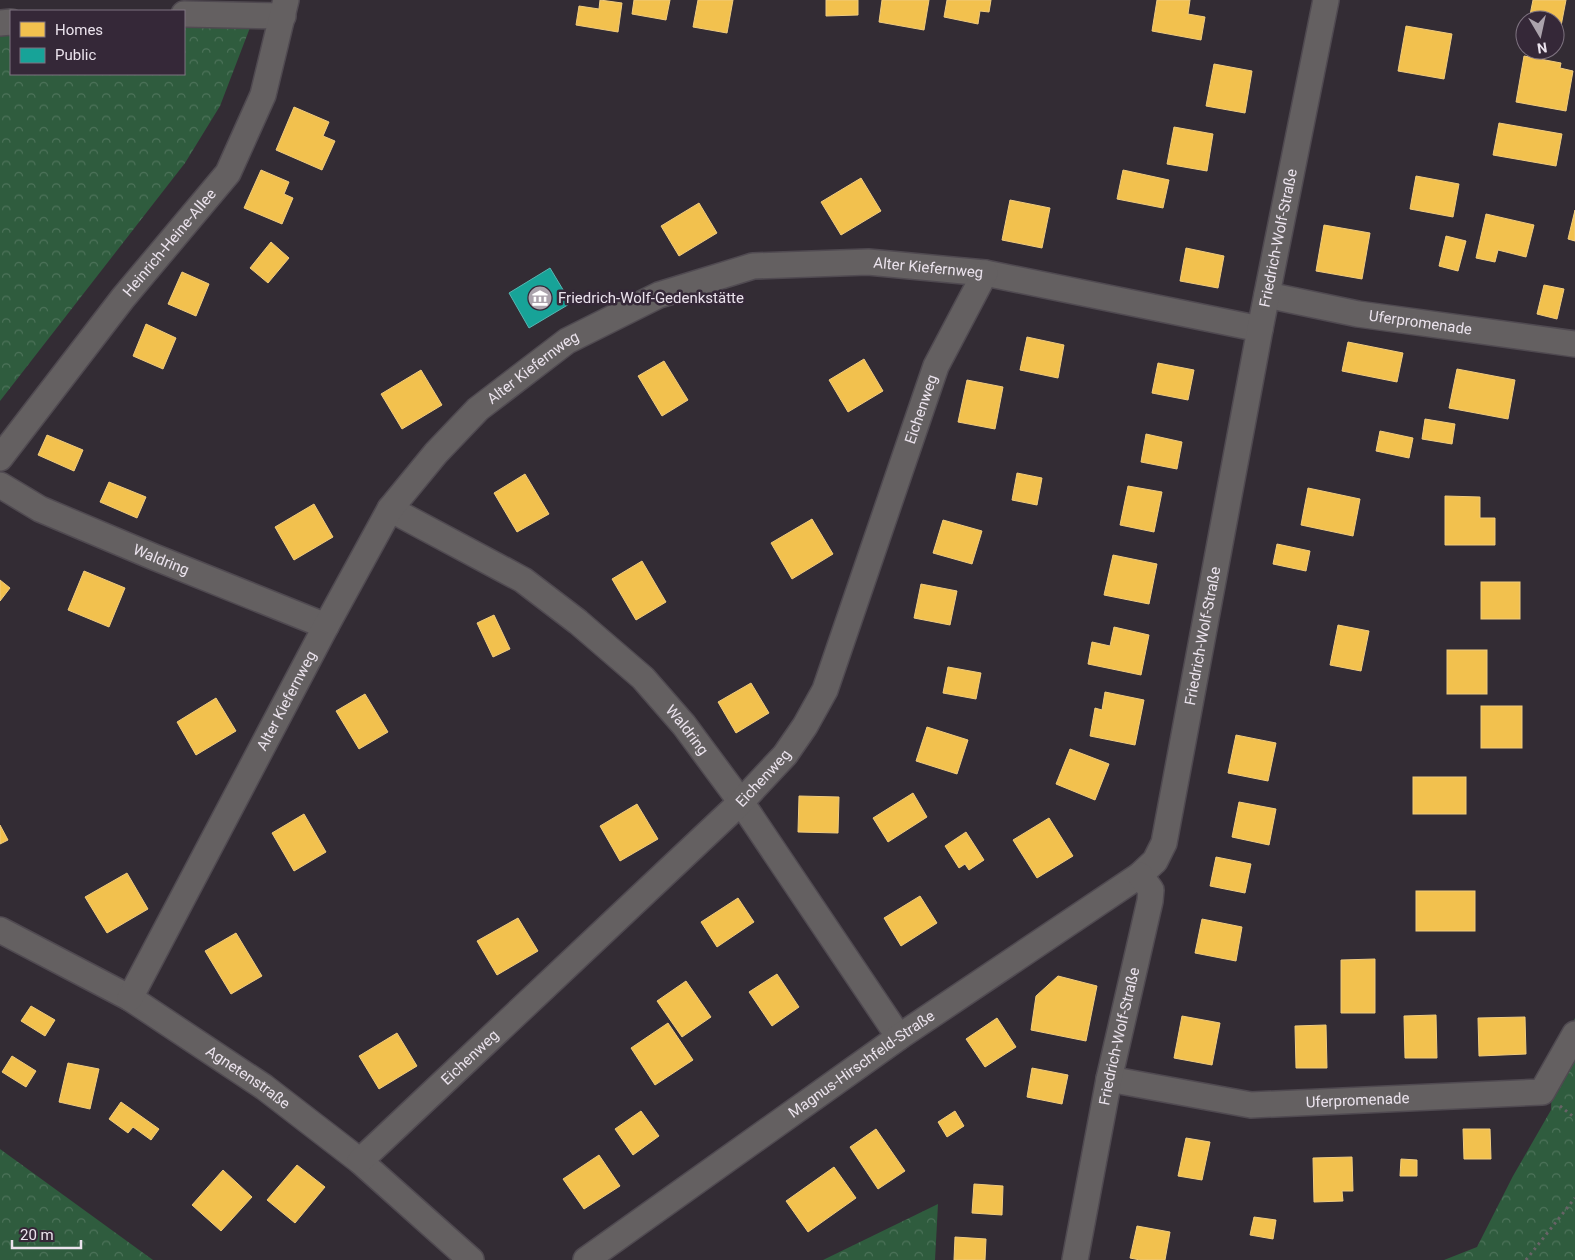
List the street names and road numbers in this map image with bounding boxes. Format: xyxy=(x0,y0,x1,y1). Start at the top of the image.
street label: Friedrich-Wolf-Straße xyxy=(1256,167,1301,309)
street label: Heinrich-Heine-Allee xyxy=(119,185,220,300)
street label: Alter Kiefernweg xyxy=(873,254,984,282)
street label: Uferpromenade xyxy=(1368,307,1473,339)
street label: Alter Kiefernweg xyxy=(483,328,582,408)
street label: Eichenweg xyxy=(901,372,941,446)
street label: Waldring xyxy=(130,540,192,579)
street label: Friedrich-Wolf-Straße xyxy=(1181,565,1224,707)
street label: Alter Kiefernweg xyxy=(253,648,320,754)
street label: Waldring xyxy=(662,701,712,759)
street label: Eichenweg xyxy=(732,746,795,811)
street label: Friedrich-Wolf-Straße xyxy=(1095,966,1143,1107)
street label: Magnus-Hirschfeld-Straße xyxy=(785,1007,938,1122)
street label: Eichenweg xyxy=(437,1026,502,1089)
street label: Agnetenstraße xyxy=(203,1042,294,1113)
street label: Uferpromenade xyxy=(1305,1089,1410,1112)

